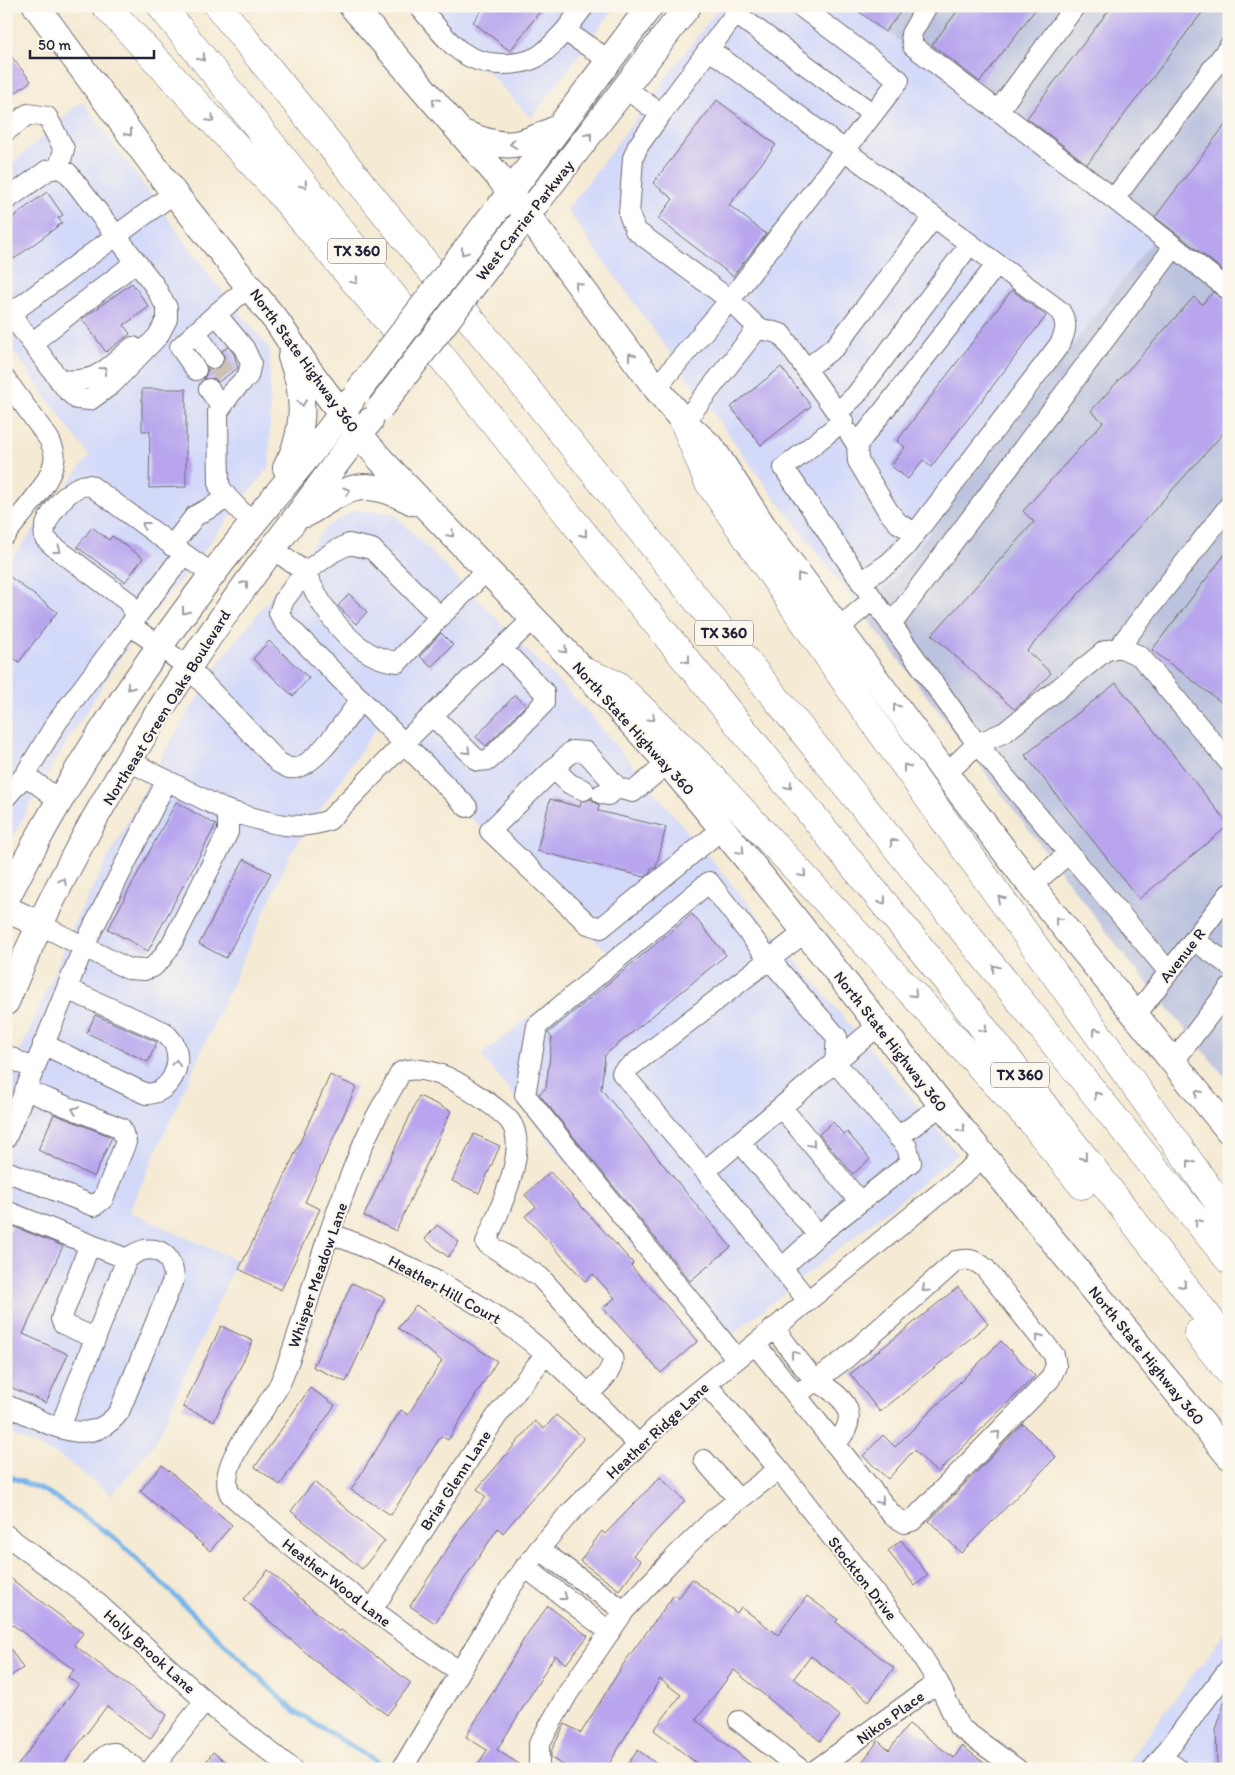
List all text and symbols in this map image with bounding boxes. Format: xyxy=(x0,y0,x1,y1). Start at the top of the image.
scale bar xyxy=(30,28,154,60)
text: 50 m xyxy=(38,36,71,54)
one-way arrow xyxy=(197,52,205,61)
one-way arrow xyxy=(431,97,440,106)
one-way arrow xyxy=(205,114,214,123)
one-way arrow xyxy=(123,127,131,136)
one-way arrow xyxy=(583,133,592,142)
one-way arrow xyxy=(509,139,518,149)
street label: West Carrier Parkway xyxy=(471,156,578,285)
one-way arrow xyxy=(299,179,308,188)
road number: TX 360 xyxy=(328,238,386,264)
one-way arrow xyxy=(462,246,470,255)
one-way arrow xyxy=(349,276,358,285)
one-way arrow xyxy=(575,281,584,291)
street label: North State Highway 360 xyxy=(246,285,363,436)
one-way arrow xyxy=(629,353,637,362)
one-way arrow xyxy=(99,367,108,376)
one-way arrow xyxy=(297,399,308,407)
one-way arrow xyxy=(342,486,351,496)
one-way arrow xyxy=(141,522,151,531)
one-way arrow xyxy=(445,528,454,537)
one-way arrow xyxy=(578,528,587,537)
one-way arrow xyxy=(52,544,62,553)
one-way arrow xyxy=(797,572,806,582)
one-way arrow xyxy=(239,580,248,590)
one-way arrow xyxy=(182,605,191,615)
street label: Northeast Green Oaks Boulevard xyxy=(98,606,235,809)
road number: TX 360 xyxy=(695,620,753,646)
one-way arrow xyxy=(558,645,567,654)
one-way arrow xyxy=(681,654,689,663)
street label: North State Highway 360 xyxy=(569,658,699,799)
one-way arrow xyxy=(127,682,136,691)
one-way arrow xyxy=(893,703,903,712)
one-way arrow xyxy=(646,713,655,722)
one-way arrow xyxy=(461,745,470,754)
one-way arrow xyxy=(903,763,912,773)
one-way arrow xyxy=(784,780,792,789)
one-way arrow xyxy=(890,839,898,848)
one-way arrow xyxy=(735,846,744,855)
one-way arrow xyxy=(797,869,806,878)
one-way arrow xyxy=(57,877,67,886)
one-way arrow xyxy=(998,895,1007,905)
one-way arrow xyxy=(877,896,886,905)
one-way arrow xyxy=(1055,916,1064,925)
street label: Avenue R xyxy=(1155,924,1210,986)
one-way arrow xyxy=(992,965,1000,974)
street label: North State Highway 360 xyxy=(830,967,951,1115)
one-way arrow xyxy=(908,988,917,997)
one-way arrow xyxy=(978,1023,986,1032)
one-way arrow xyxy=(1093,1027,1102,1037)
one-way arrow xyxy=(171,1059,181,1068)
road number: TX 360 xyxy=(991,1062,1049,1088)
one-way arrow xyxy=(1194,1090,1203,1099)
one-way arrow xyxy=(1094,1092,1102,1101)
one-way arrow xyxy=(71,1106,80,1116)
one-way arrow xyxy=(956,1123,964,1132)
one-way arrow xyxy=(807,1139,816,1148)
one-way arrow xyxy=(1078,1151,1086,1160)
one-way arrow xyxy=(1187,1159,1196,1169)
street label: Whisper Meadow Lane xyxy=(284,1200,351,1350)
one-way arrow xyxy=(1195,1218,1204,1227)
street label: Heather Hill Court xyxy=(385,1251,504,1328)
one-way arrow xyxy=(1178,1279,1186,1288)
street label: North State Highway 360 xyxy=(1085,1282,1209,1429)
one-way arrow xyxy=(921,1283,930,1292)
one-way arrow xyxy=(1037,1334,1045,1343)
one-way arrow xyxy=(792,1351,800,1360)
street label: Heather Ridge Lane xyxy=(602,1378,713,1483)
street label: Briar Glenn Lane xyxy=(416,1427,495,1534)
one-way arrow xyxy=(991,1431,1000,1440)
one-way arrow xyxy=(875,1495,884,1504)
street label: Stockton Drive xyxy=(824,1533,901,1624)
street label: Heather Wood Lane xyxy=(278,1534,395,1631)
one-way arrow xyxy=(558,1591,568,1600)
street label: Holly Brook Lane xyxy=(100,1605,200,1698)
street label: Nikos Place xyxy=(853,1686,928,1748)

